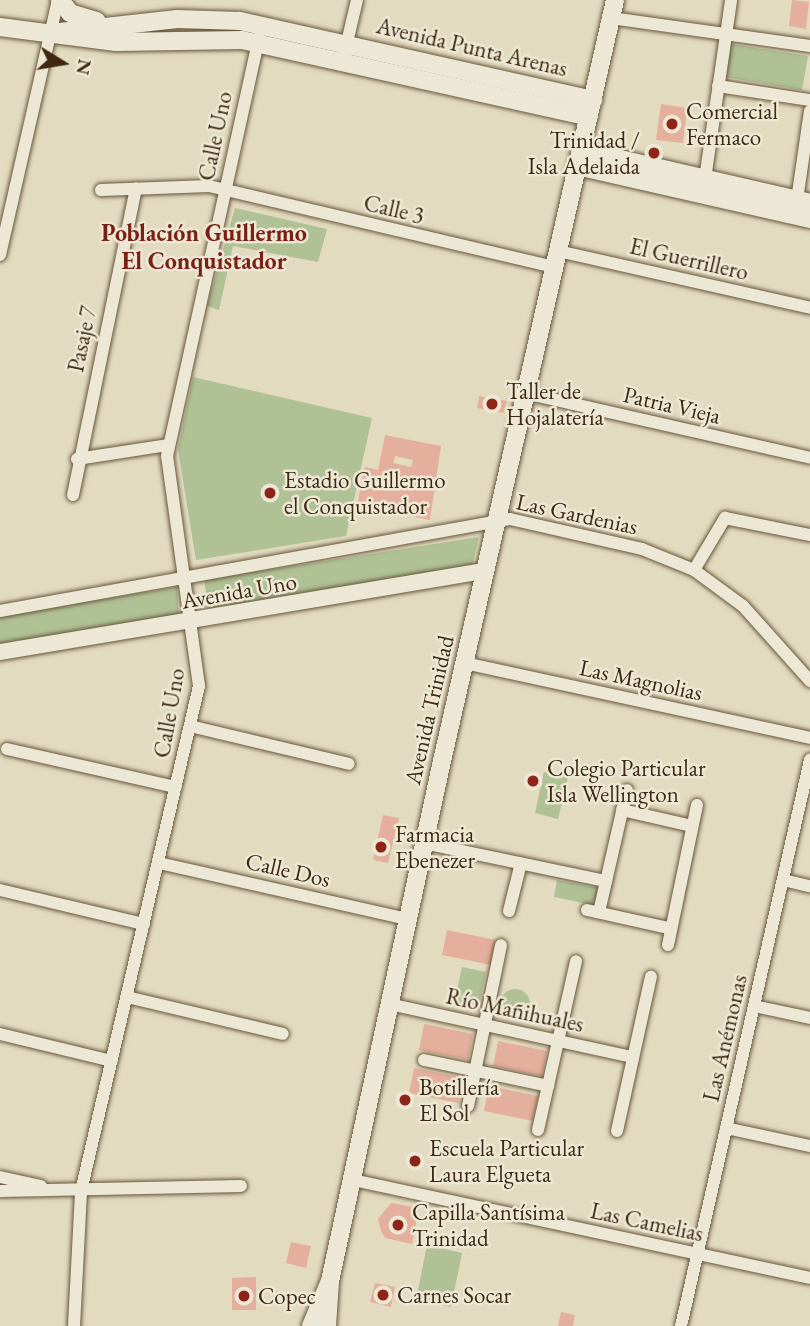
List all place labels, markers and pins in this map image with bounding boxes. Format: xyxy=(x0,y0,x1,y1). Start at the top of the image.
place label: Comercial Fermaco xyxy=(686,97,778,151)
marker: Comercial Fermaco xyxy=(664,116,680,132)
place label: Trinidad / Isla Adelaida xyxy=(528,126,640,180)
marker: Trinidad / Isla Adelaida xyxy=(646,145,662,161)
place label: Taller de Hojalatería xyxy=(506,377,604,431)
marker: Taller de Hojalatería xyxy=(484,396,500,412)
place label: Estadio Guillermo el Conquistador xyxy=(284,466,446,520)
marker: Estadio Guillermo el Conquistador xyxy=(262,485,278,501)
place label: Colegio Particular Isla Wellington xyxy=(547,754,706,808)
marker: Colegio Particular Isla Wellington xyxy=(525,773,541,789)
place label: Farmacia Ebenezer xyxy=(395,820,475,874)
marker: Farmacia Ebenezer xyxy=(373,839,389,855)
place label: Botillería El Sol xyxy=(419,1073,499,1127)
marker: Botillería El Sol xyxy=(397,1092,413,1108)
place label: Escuela Particular Laura Elgueta xyxy=(429,1134,584,1188)
marker: Escuela Particular Laura Elgueta xyxy=(407,1153,423,1169)
place label: Capilla Santísima Trinidad xyxy=(412,1198,565,1252)
marker: Capilla Santísima Trinidad xyxy=(390,1217,406,1233)
place label: Carnes Socar xyxy=(397,1281,511,1309)
place label: Copec xyxy=(258,1282,316,1310)
marker: Carnes Socar xyxy=(375,1287,391,1303)
marker: Copec xyxy=(236,1288,252,1304)

